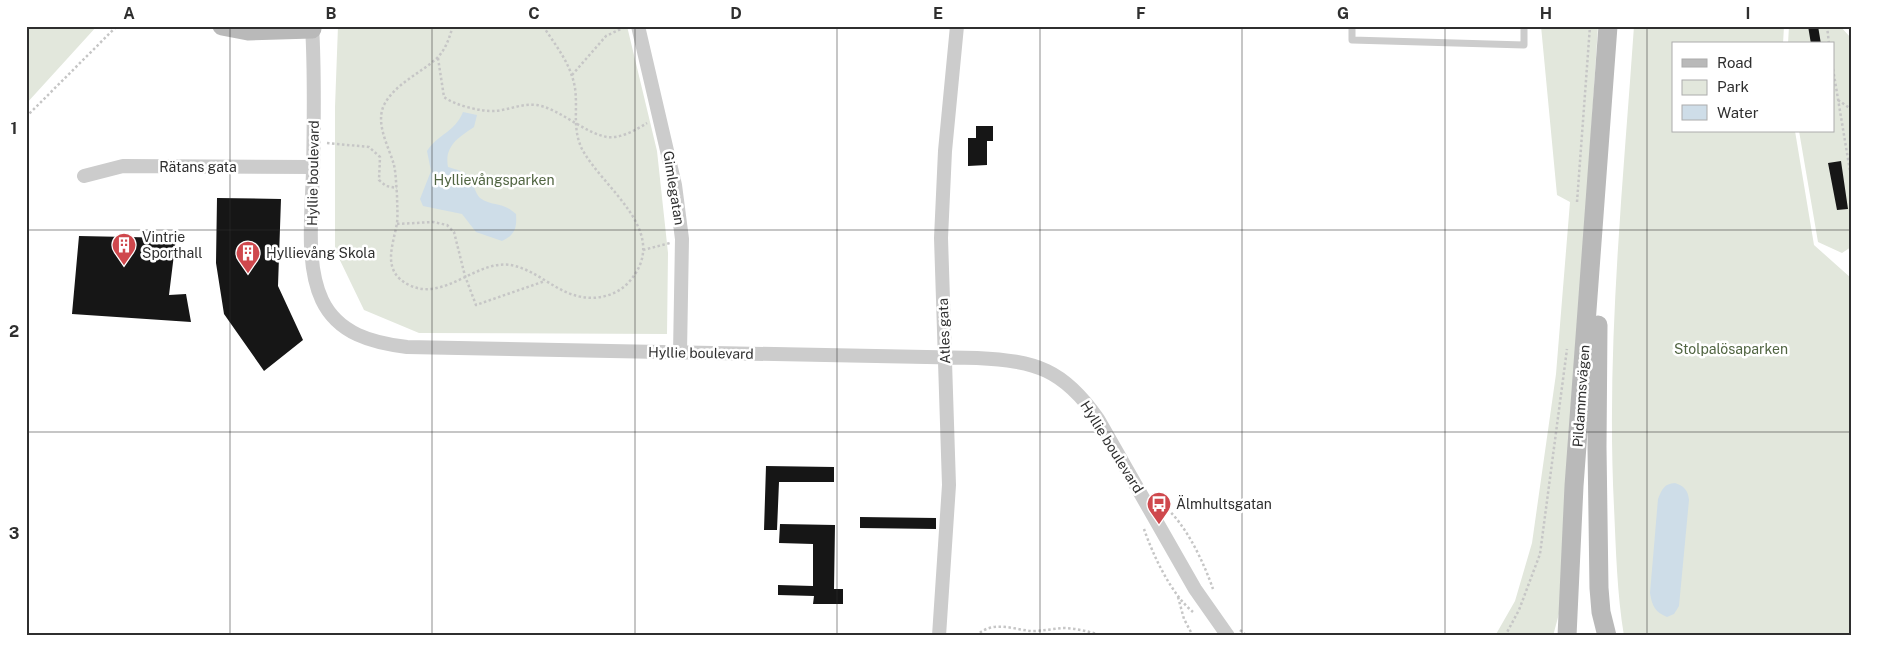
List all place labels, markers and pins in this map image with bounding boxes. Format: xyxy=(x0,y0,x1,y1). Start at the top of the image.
place label: Vintrie Sporthall xyxy=(142,229,202,261)
building icon: Vintrie Sporthall xyxy=(111,232,137,266)
building icon: Hyllievång Skola xyxy=(235,240,261,274)
place label: Hyllievång Skola xyxy=(266,245,375,261)
bus stop icon: Älmhultsgatan xyxy=(1146,491,1172,525)
place label: Älmhultsgatan xyxy=(1176,494,1272,512)

